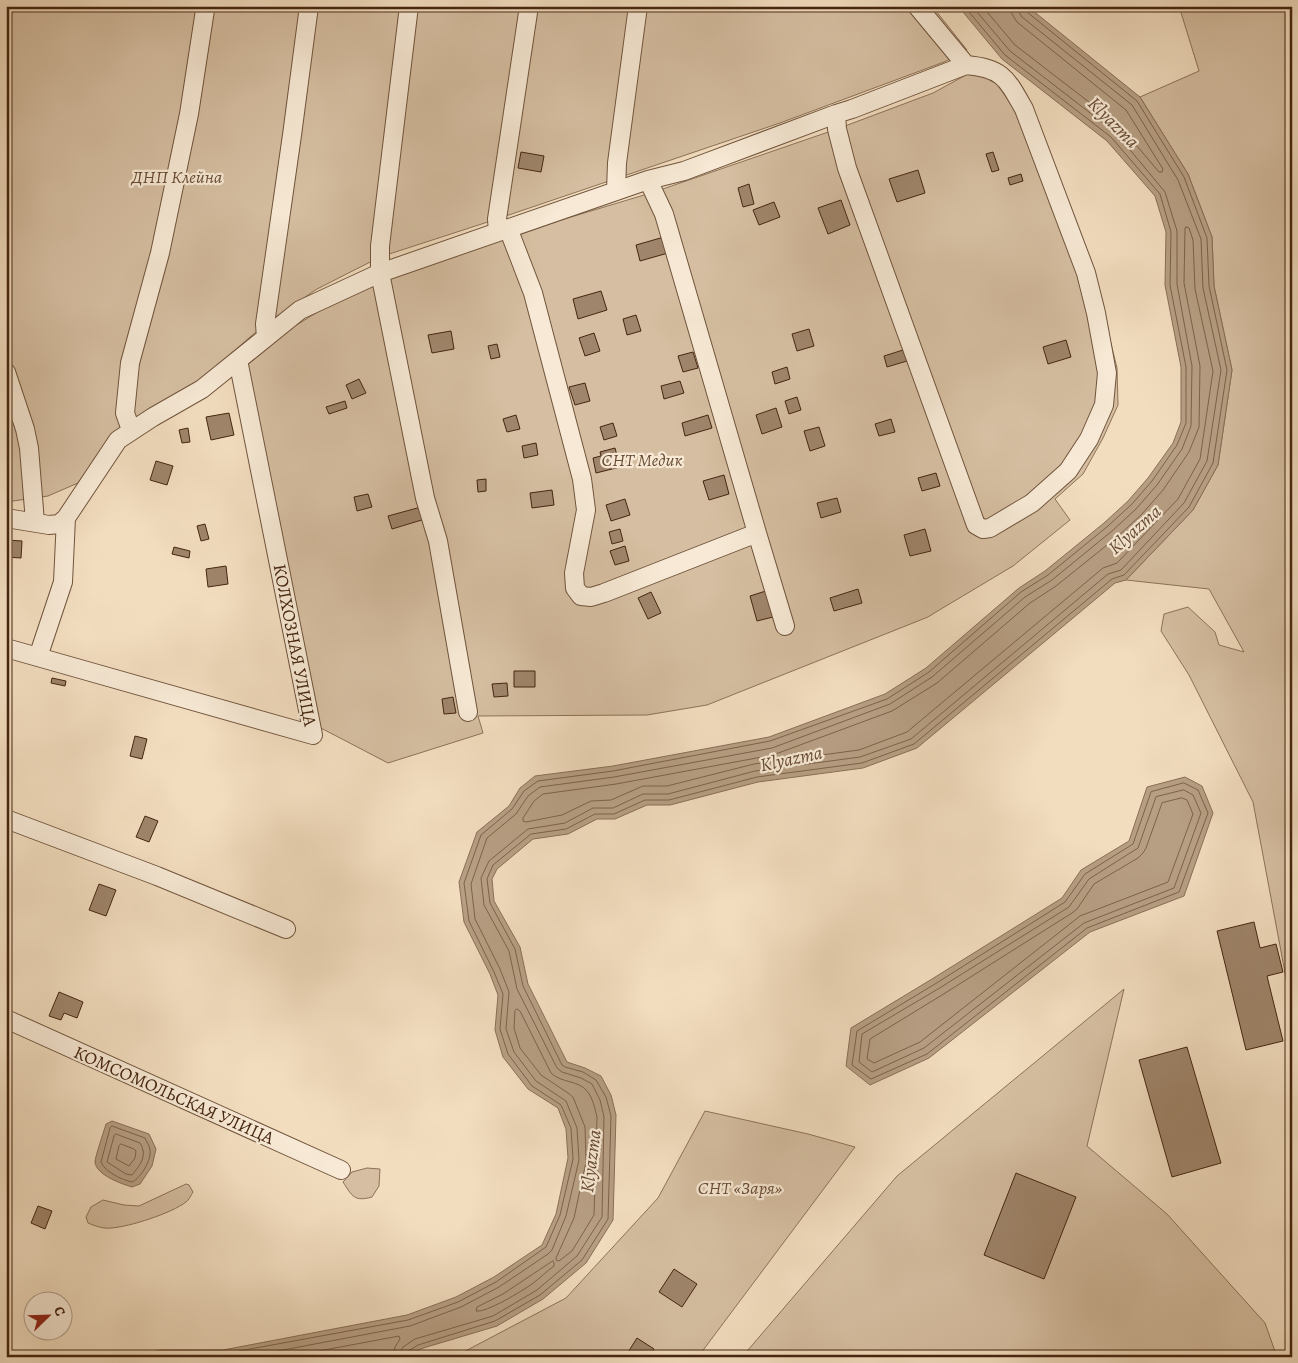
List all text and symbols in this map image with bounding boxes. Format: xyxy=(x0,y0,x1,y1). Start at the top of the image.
water label: Klyazma xyxy=(1082,91,1145,154)
park label: ДНП Клейна xyxy=(130,165,222,189)
park label: СНТ Медик xyxy=(601,448,683,472)
water label: Klyazma xyxy=(1102,499,1167,561)
street label: КОЛХОЗНАЯ УЛИЦА xyxy=(268,562,323,729)
water label: Klyazma xyxy=(758,740,825,778)
street label: КОМСОМОЛЬСКАЯ УЛИЦА xyxy=(70,1040,278,1150)
water label: Klyazma xyxy=(574,1128,608,1194)
park label: СНТ «Заря» xyxy=(698,1176,783,1200)
north arrow xyxy=(22,1290,72,1340)
text: С xyxy=(49,1303,70,1319)

